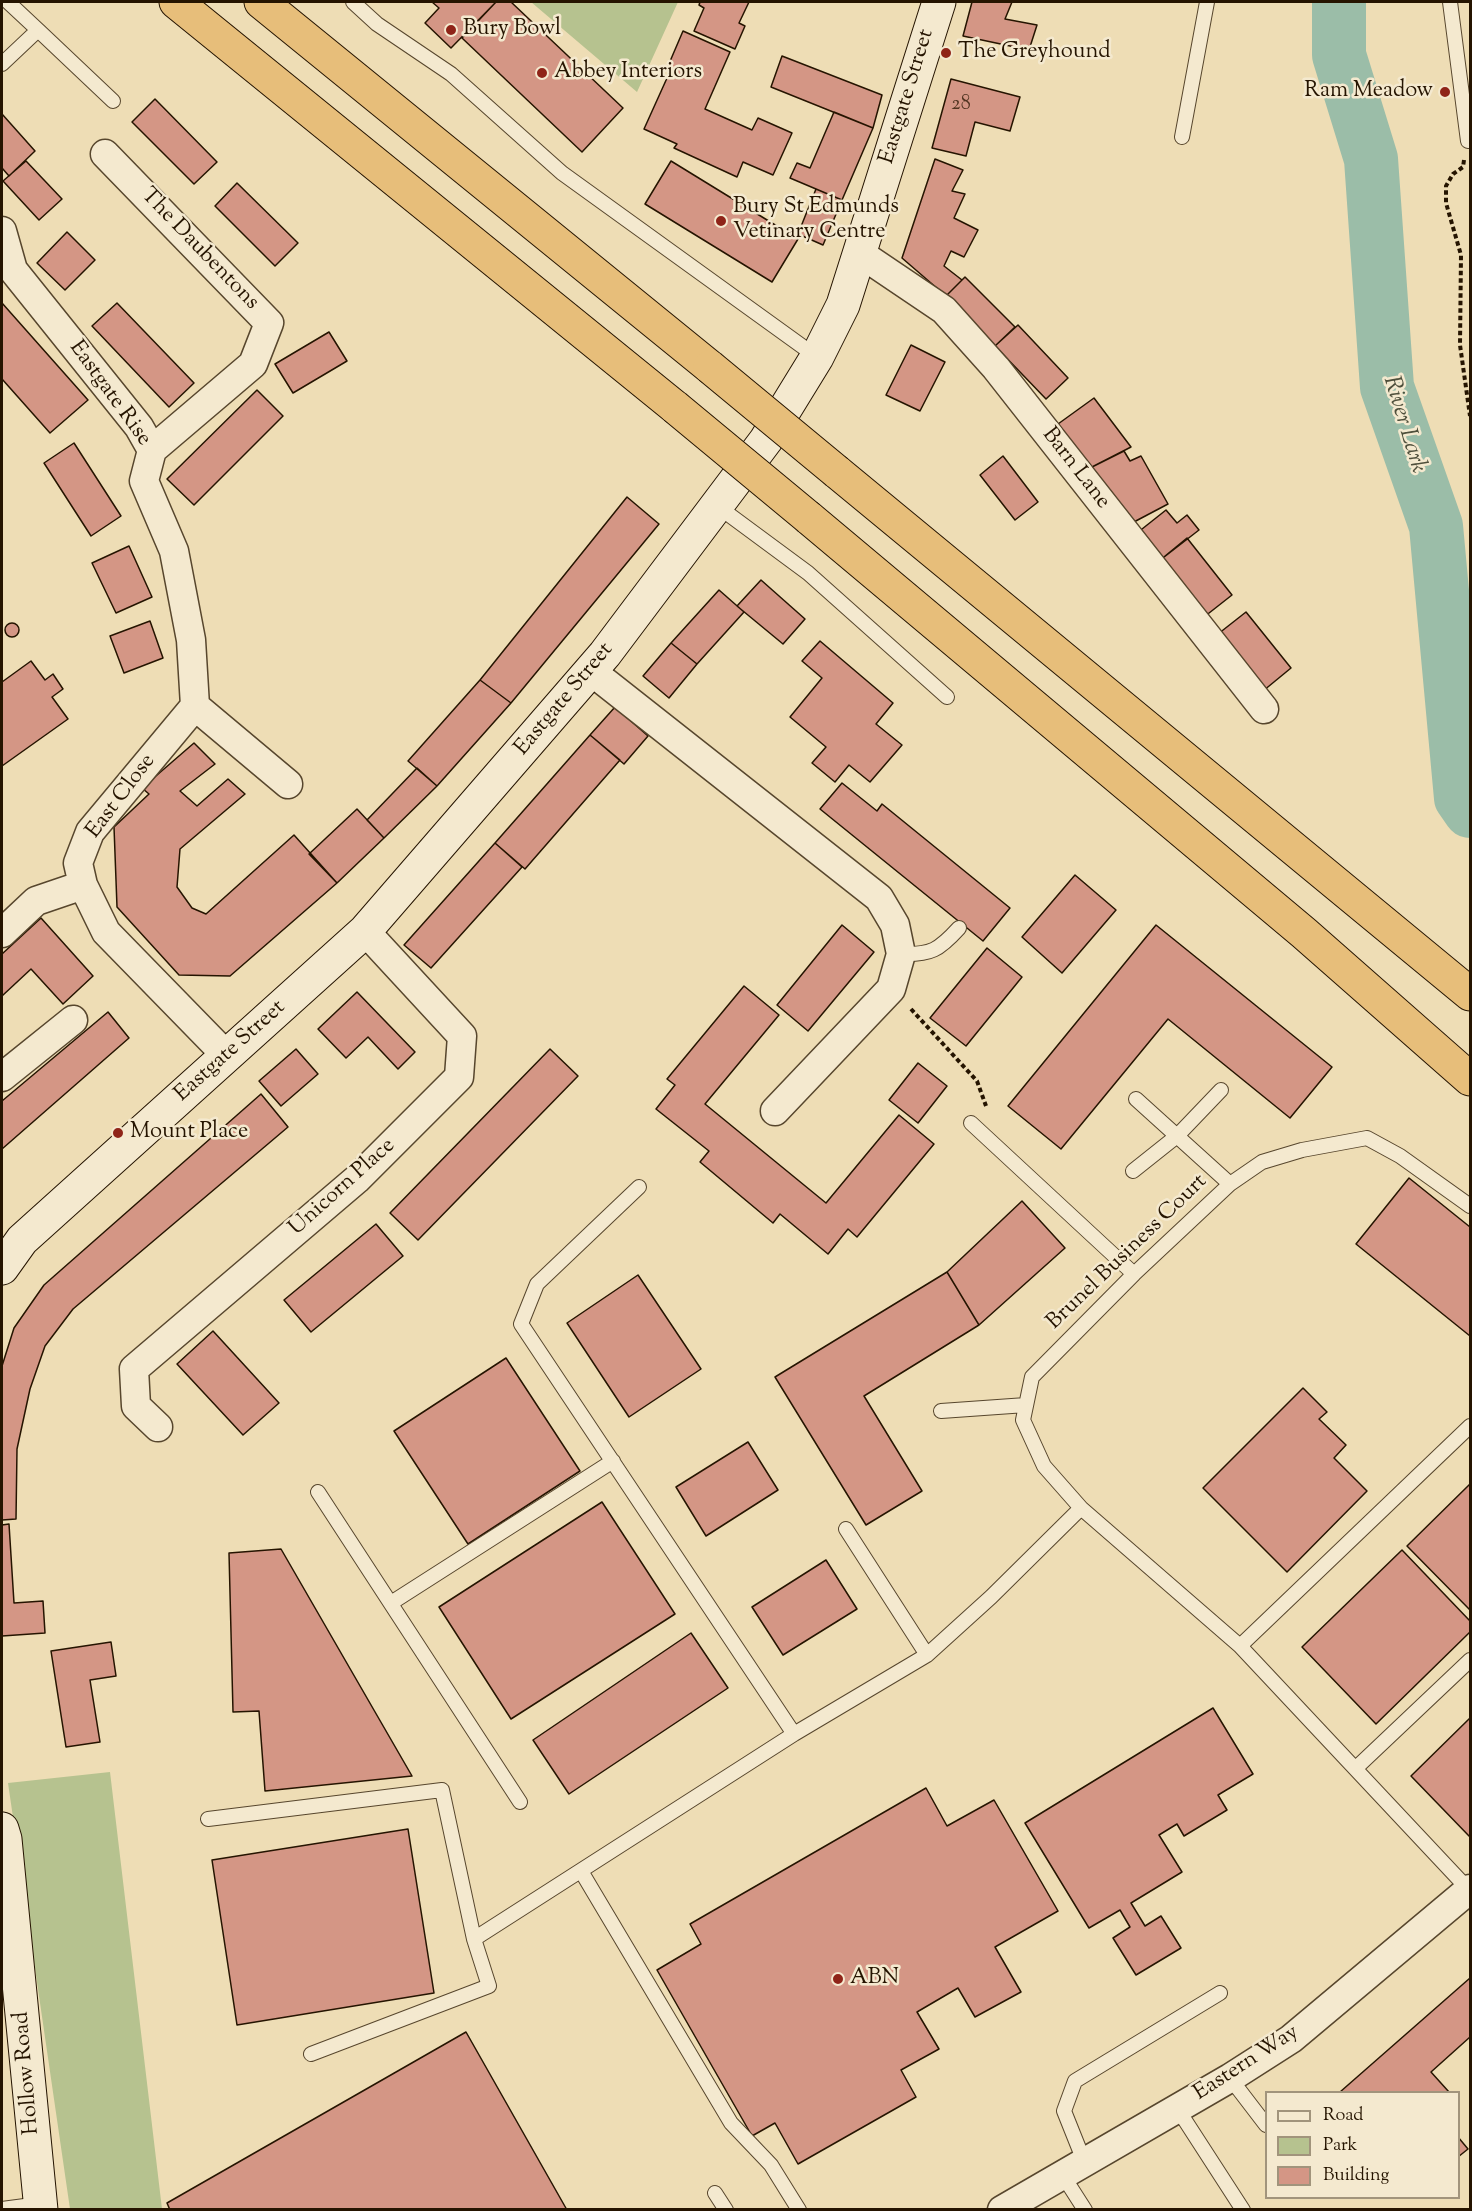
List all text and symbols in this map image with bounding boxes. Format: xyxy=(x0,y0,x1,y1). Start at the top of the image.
place label: Bury Bowl xyxy=(463,17,561,43)
marker: Bury Bowl xyxy=(444,23,458,37)
street label: Eastgate Street xyxy=(875,26,941,168)
place label: The Greyhound xyxy=(958,40,1111,66)
marker: The Greyhound xyxy=(939,46,953,60)
place label: Abbey Interiors xyxy=(554,60,702,86)
marker: Abbey Interiors xyxy=(535,66,549,80)
place label: Ram Meadow xyxy=(1304,79,1433,105)
marker: Ram Meadow xyxy=(1438,85,1452,99)
house number: 28 xyxy=(951,94,971,118)
street label: The Daubentons xyxy=(134,184,264,316)
place label: Bury St Edmunds Vetinary Centre xyxy=(733,195,899,246)
marker: Bury St Edmunds Vetinary Centre xyxy=(714,214,728,228)
street label: Eastgate Rise xyxy=(62,336,156,452)
water label: River Lark xyxy=(1375,373,1431,477)
street label: Barn Lane xyxy=(1035,423,1115,515)
street label: Eastgate Street xyxy=(510,638,620,762)
street label: East Close xyxy=(82,750,162,844)
street label: Eastgate Street xyxy=(170,996,292,1108)
place label: Mount Place xyxy=(130,1120,248,1146)
marker: Mount Place xyxy=(111,1126,125,1140)
street label: Unicorn Place xyxy=(285,1134,401,1242)
street label: Brunel Business Court xyxy=(1042,1170,1214,1336)
place label: ABN xyxy=(850,1966,899,1992)
marker: ABN xyxy=(831,1972,845,1986)
street label: Hollow Road xyxy=(9,2010,47,2136)
street label: Eastern Way xyxy=(1190,2020,1304,2108)
legend xyxy=(1265,2091,1460,2199)
text: Road xyxy=(1323,2103,1363,2129)
text: Park xyxy=(1323,2133,1357,2159)
text: Building xyxy=(1323,2163,1389,2189)

